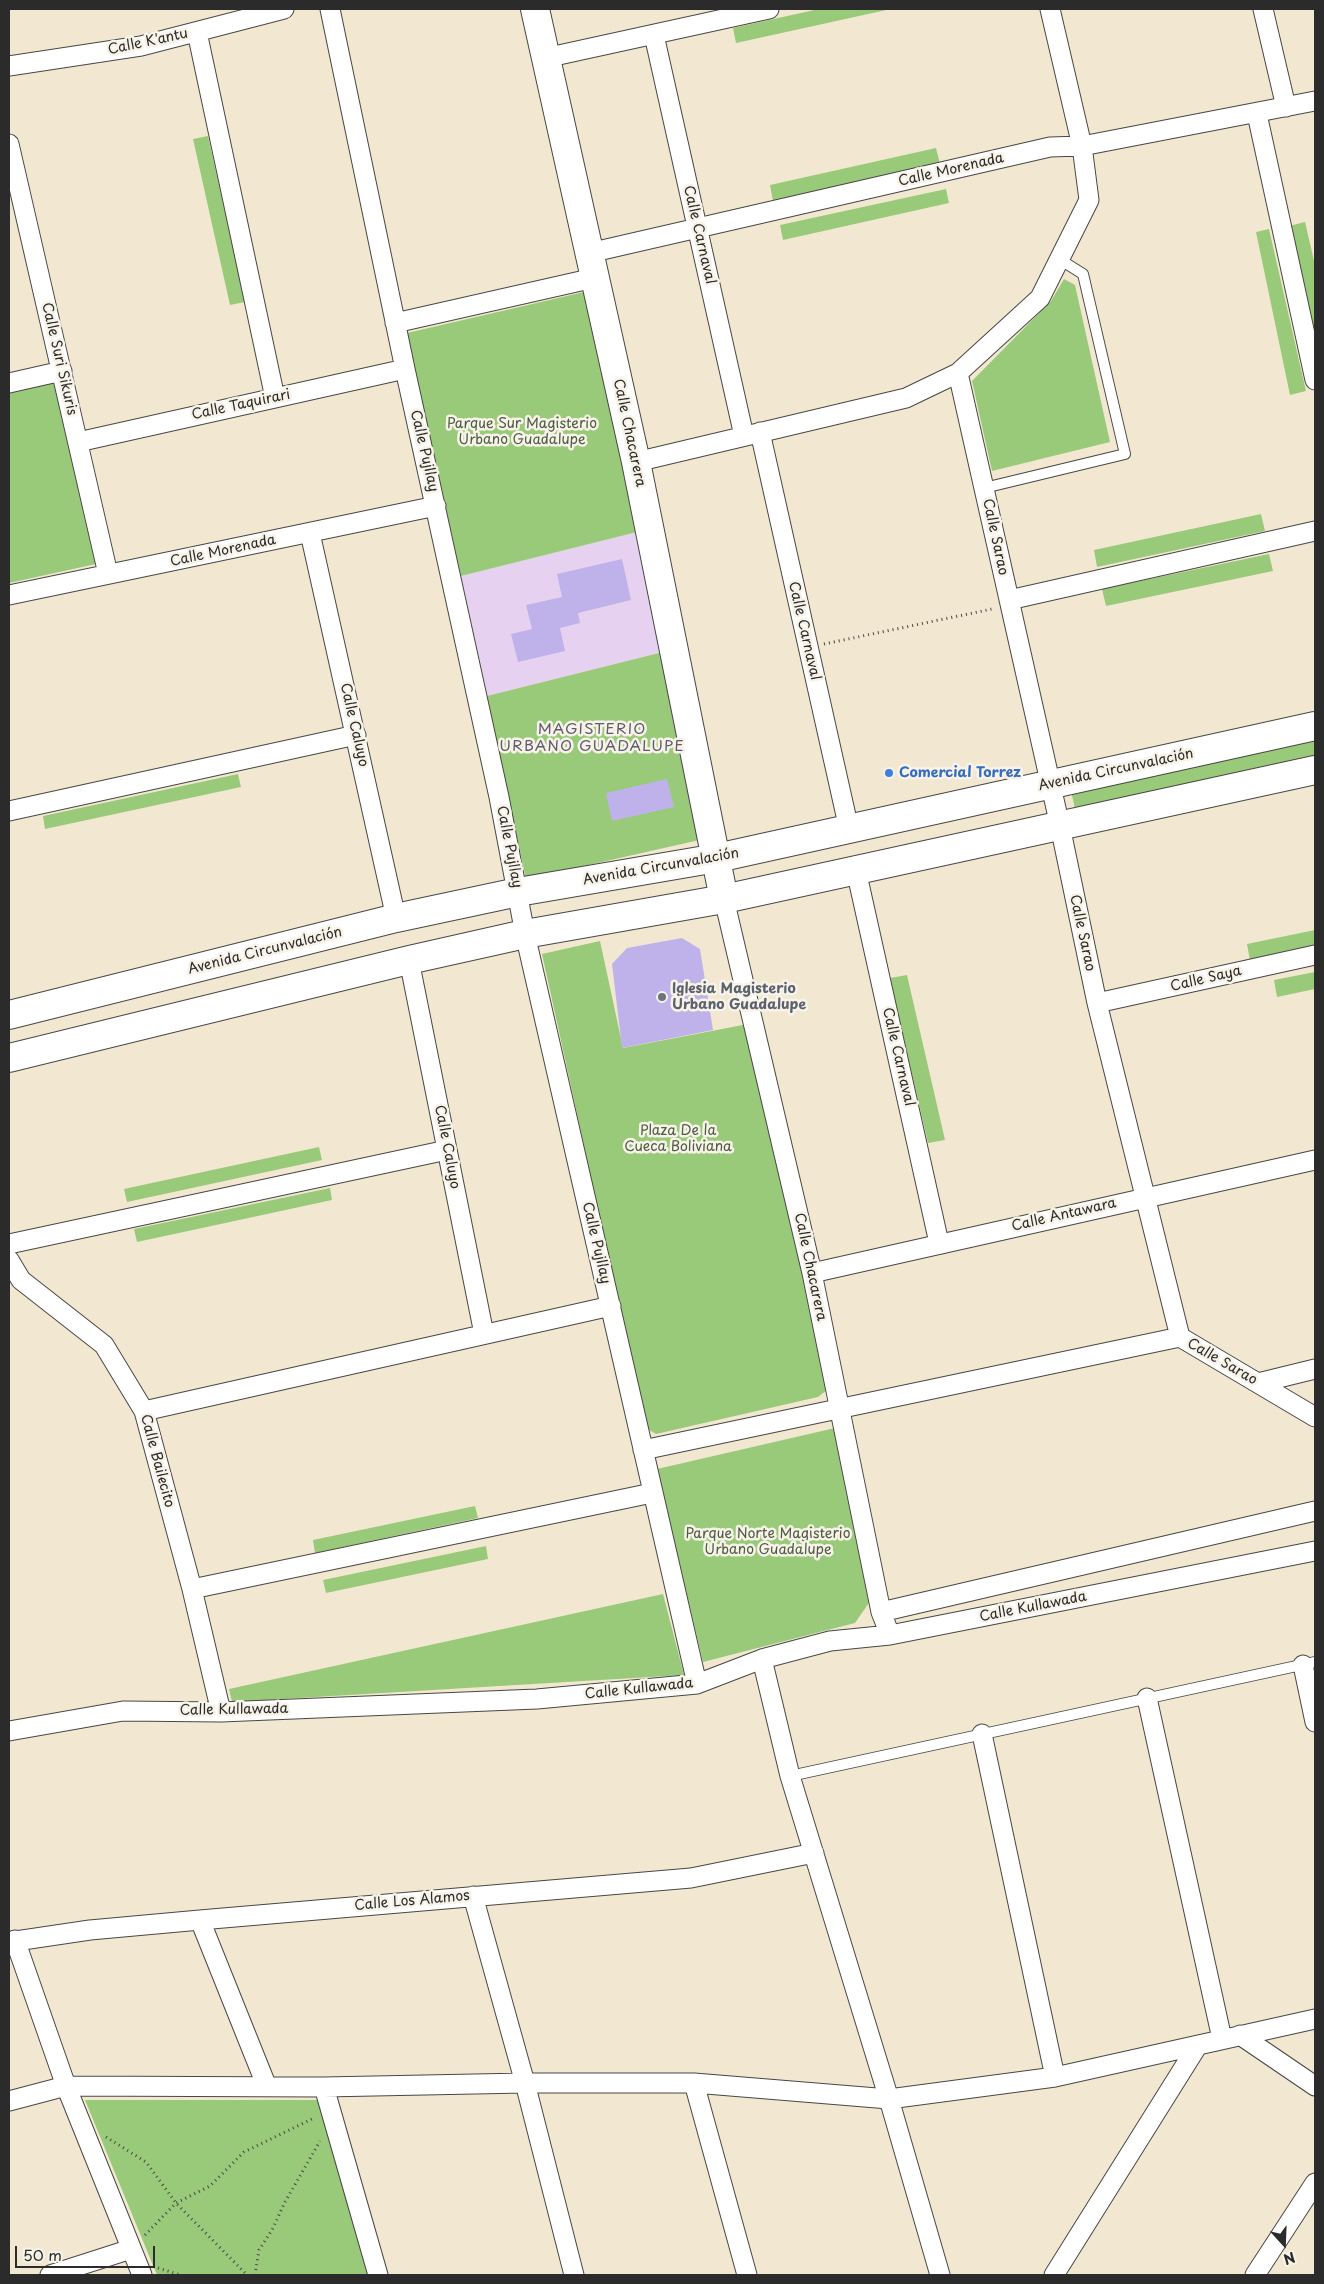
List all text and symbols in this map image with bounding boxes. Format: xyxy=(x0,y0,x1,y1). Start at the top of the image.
street label: Calle K'antu xyxy=(106,25,190,59)
street label: Calle Morenada xyxy=(897,150,1005,190)
street label: Calle Carnaval xyxy=(680,184,718,286)
street label: Calle Suri Sikuris xyxy=(38,301,80,417)
street label: Calle Chacarera xyxy=(609,377,649,489)
street label: Calle Taquirari xyxy=(190,386,292,424)
street label: Calle Pujllay xyxy=(406,408,442,494)
park label: Parque Sur Magisterio Urbano Guadalupe xyxy=(447,416,597,448)
street label: Calle Sarao xyxy=(979,497,1011,577)
street label: Calle Morenada xyxy=(169,532,277,570)
street label: Calle Carnaval xyxy=(785,580,823,682)
street label: Calle Caluyo xyxy=(336,682,372,768)
district label: MAGISTERIO URBANO GUADALUPE xyxy=(499,721,685,756)
street label: Avenida Circunvalación xyxy=(1037,745,1195,795)
place label: Comercial Torrez xyxy=(899,765,1021,781)
marker: Comercial Torrez xyxy=(883,767,895,779)
street label: Calle Pujllay xyxy=(493,804,525,890)
street label: Avenida Circunvalación xyxy=(582,845,740,889)
street label: Calle Sarao xyxy=(1066,893,1098,973)
street label: Avenida Circunvalación xyxy=(186,924,344,978)
street label: Calle Saya xyxy=(1169,963,1243,995)
place label: Iglesia Magisterio Urbano Guadalupe xyxy=(672,981,806,1014)
marker: Iglesia Magisterio Urbano Guadalupe xyxy=(656,991,668,1003)
street label: Calle Carnaval xyxy=(879,1006,917,1108)
street label: Calle Caluyo xyxy=(431,1104,463,1190)
park label: Plaza De la Cueca Boliviana xyxy=(624,1123,732,1156)
street label: Calle Antawara xyxy=(1010,1195,1118,1235)
street label: Calle Pujllay xyxy=(578,1200,614,1286)
street label: Calle Chacarera xyxy=(790,1211,830,1323)
street label: Calle Sarao xyxy=(1184,1335,1260,1389)
street label: Calle Bailecito xyxy=(136,1413,178,1509)
park label: Parque Norte Magisterio Urbano Guadalupe xyxy=(686,1526,850,1558)
street label: Calle Kullawada xyxy=(978,1588,1088,1626)
street label: Calle Kullawada xyxy=(584,1675,694,1703)
street label: Calle Kullawada xyxy=(180,1701,288,1719)
street label: Calle Los Alamos xyxy=(354,1888,470,1914)
north arrow xyxy=(1259,2219,1309,2269)
scale bar xyxy=(18,2236,158,2268)
text: 50 m xyxy=(23,2243,62,2266)
text: N xyxy=(1280,2247,1298,2270)

